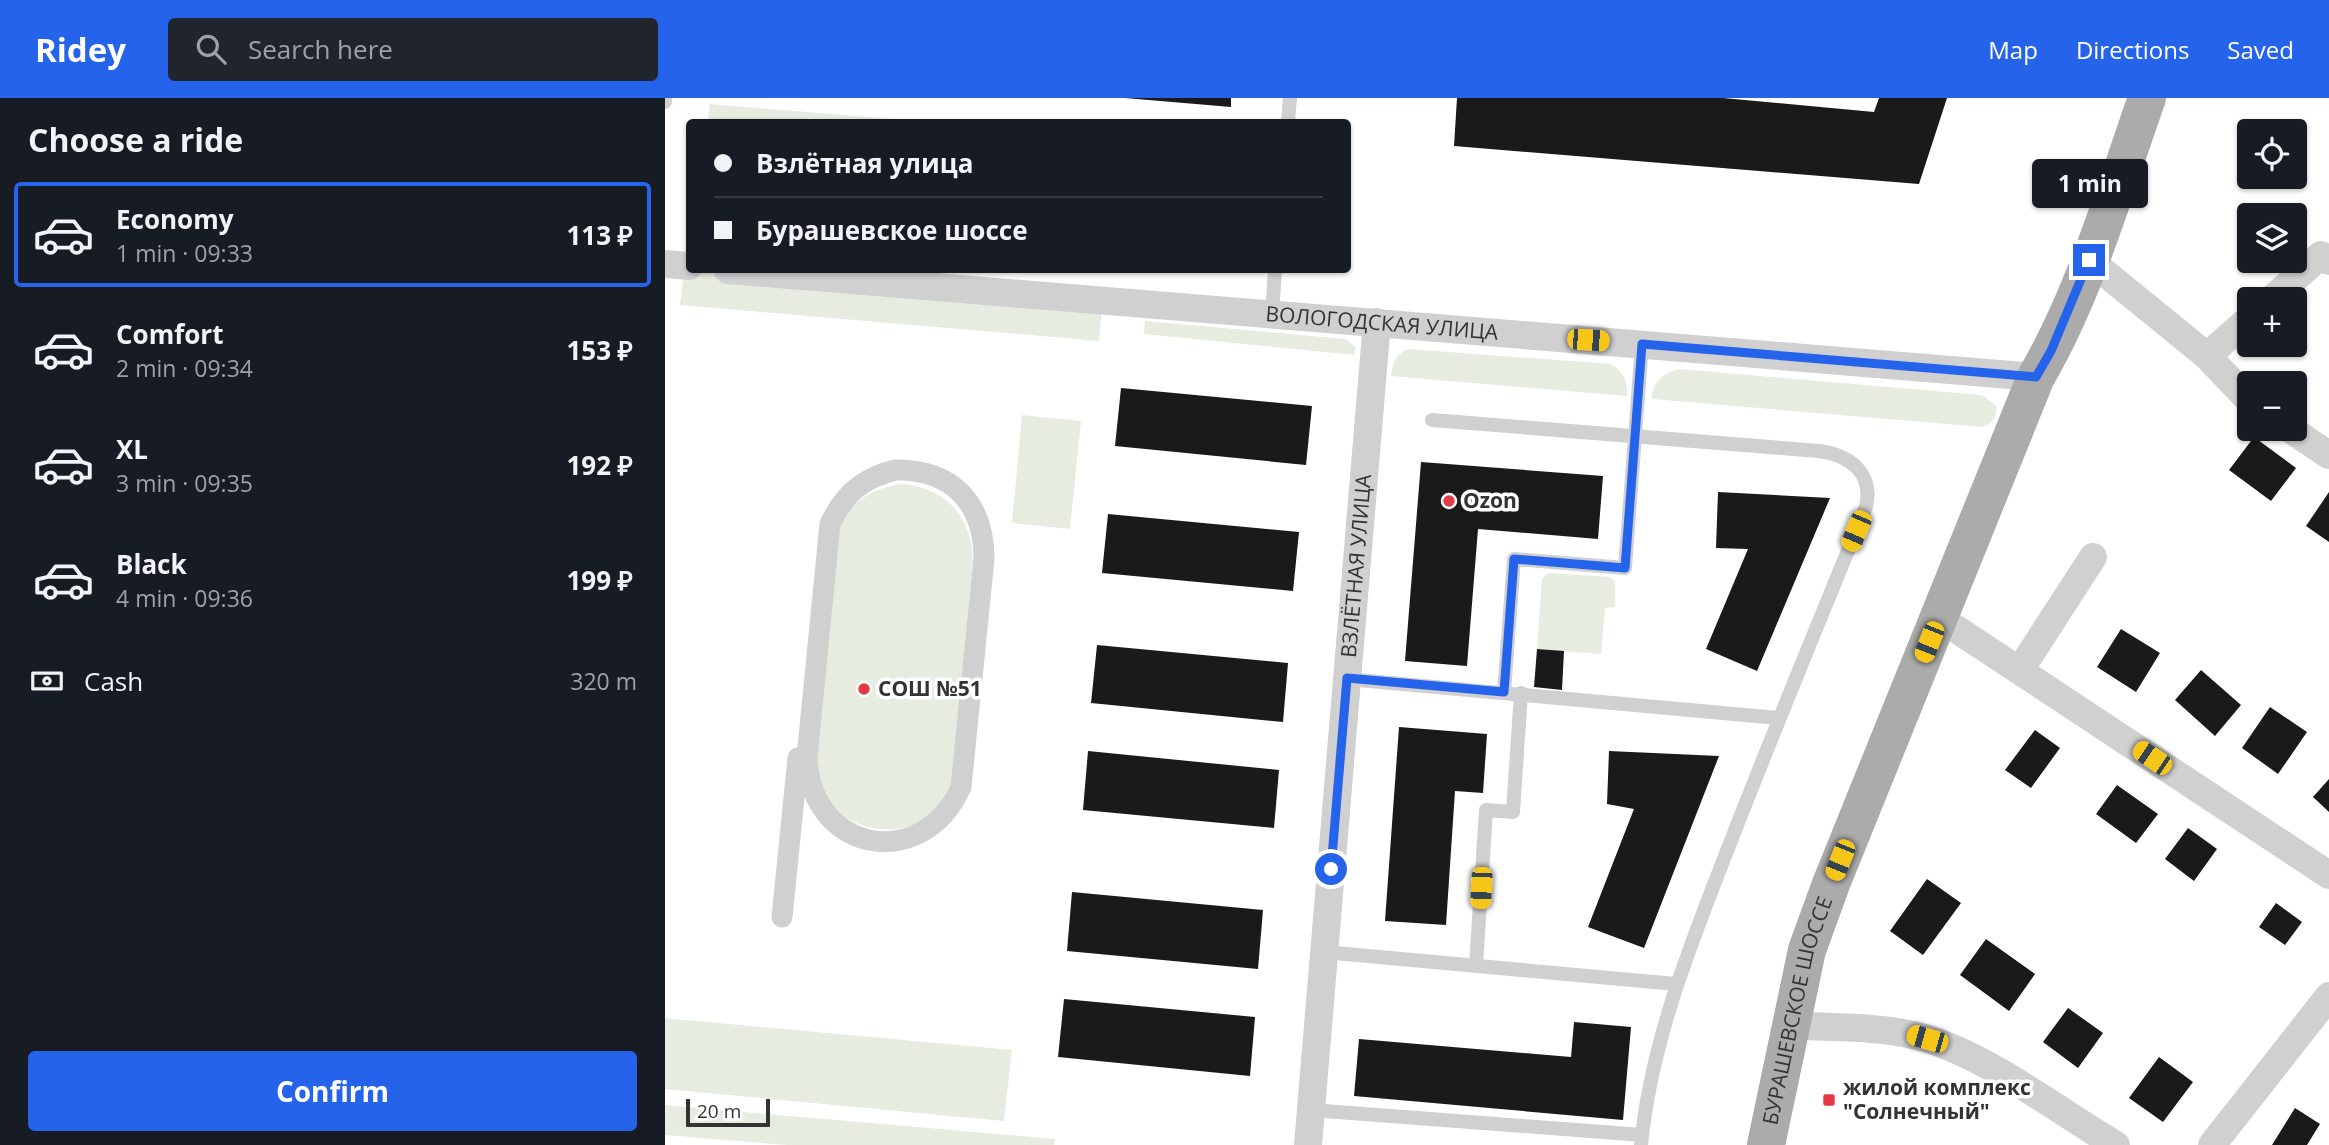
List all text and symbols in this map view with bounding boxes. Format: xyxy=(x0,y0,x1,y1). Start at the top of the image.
search box xyxy=(168,18,658,81)
text: Ridey xyxy=(35,27,126,72)
icon: search xyxy=(192,30,230,68)
text: Search here xyxy=(248,31,393,67)
text: Map xyxy=(1988,33,2038,66)
text: Directions xyxy=(2076,33,2189,66)
text: Saved xyxy=(2227,33,2294,66)
text: Choose a ride xyxy=(28,118,243,161)
map controls xyxy=(2237,119,2307,441)
button: locate xyxy=(2237,119,2307,189)
text: Взлётная улица xyxy=(756,145,973,181)
callout: 1 min xyxy=(2031,158,2147,208)
text: 1 min xyxy=(2058,167,2122,199)
text: Economy xyxy=(116,201,234,237)
icon: car xyxy=(32,203,95,266)
button: layers xyxy=(2237,203,2307,273)
text: Бурашевское шоссе xyxy=(756,212,1028,248)
text: 113 ₽ xyxy=(567,217,633,253)
text: 1 min · 09:33 xyxy=(116,237,253,269)
route end xyxy=(2073,244,2105,276)
button: + xyxy=(2237,287,2307,357)
street label: ВОЛОГОДСКАЯ УЛИЦА xyxy=(1265,299,1500,346)
text: Comfort xyxy=(116,316,223,352)
icon: car xyxy=(32,318,95,381)
car xyxy=(1567,328,1610,352)
text: 153 ₽ xyxy=(567,332,633,368)
text: 2 min · 09:34 xyxy=(116,352,253,384)
button: − xyxy=(2237,371,2307,441)
text: XL xyxy=(116,431,148,467)
icon: car xyxy=(32,433,95,496)
text: 192 ₽ xyxy=(567,447,633,483)
text: 3 min · 09:35 xyxy=(116,467,253,499)
street label: ВЗЛЁТНАЯ УЛИЦА xyxy=(1334,472,1377,659)
place label: Ozon xyxy=(1463,486,1517,514)
marker: Ozon xyxy=(1441,493,1457,509)
car xyxy=(1839,508,1874,554)
text: Black xyxy=(116,546,187,582)
icon: car xyxy=(32,548,95,611)
text: 199 ₽ xyxy=(567,562,633,598)
text: 4 min · 09:36 xyxy=(116,582,253,614)
car xyxy=(1912,619,1947,665)
icon: cash xyxy=(28,662,66,700)
text: Cash xyxy=(84,663,143,699)
text: 320 m xyxy=(570,665,637,697)
place label: СОШ №51 xyxy=(878,674,982,702)
marker: СОШ №51 xyxy=(856,681,872,697)
car xyxy=(2129,738,2176,778)
car xyxy=(1823,837,1858,883)
route start xyxy=(1315,853,1347,885)
car xyxy=(1470,866,1493,910)
street label: БУРАШЕВСКОЕ ШОССЕ xyxy=(1756,892,1838,1127)
car xyxy=(1904,1023,1951,1055)
button: Confirm xyxy=(28,1051,637,1131)
place label: жилой комплекс "Солнечный" xyxy=(1843,1073,2031,1125)
marker: жилой комплекс "Солнечный" xyxy=(1821,1092,1837,1108)
scale bar xyxy=(686,1096,770,1128)
text: 20 m xyxy=(697,1098,741,1124)

